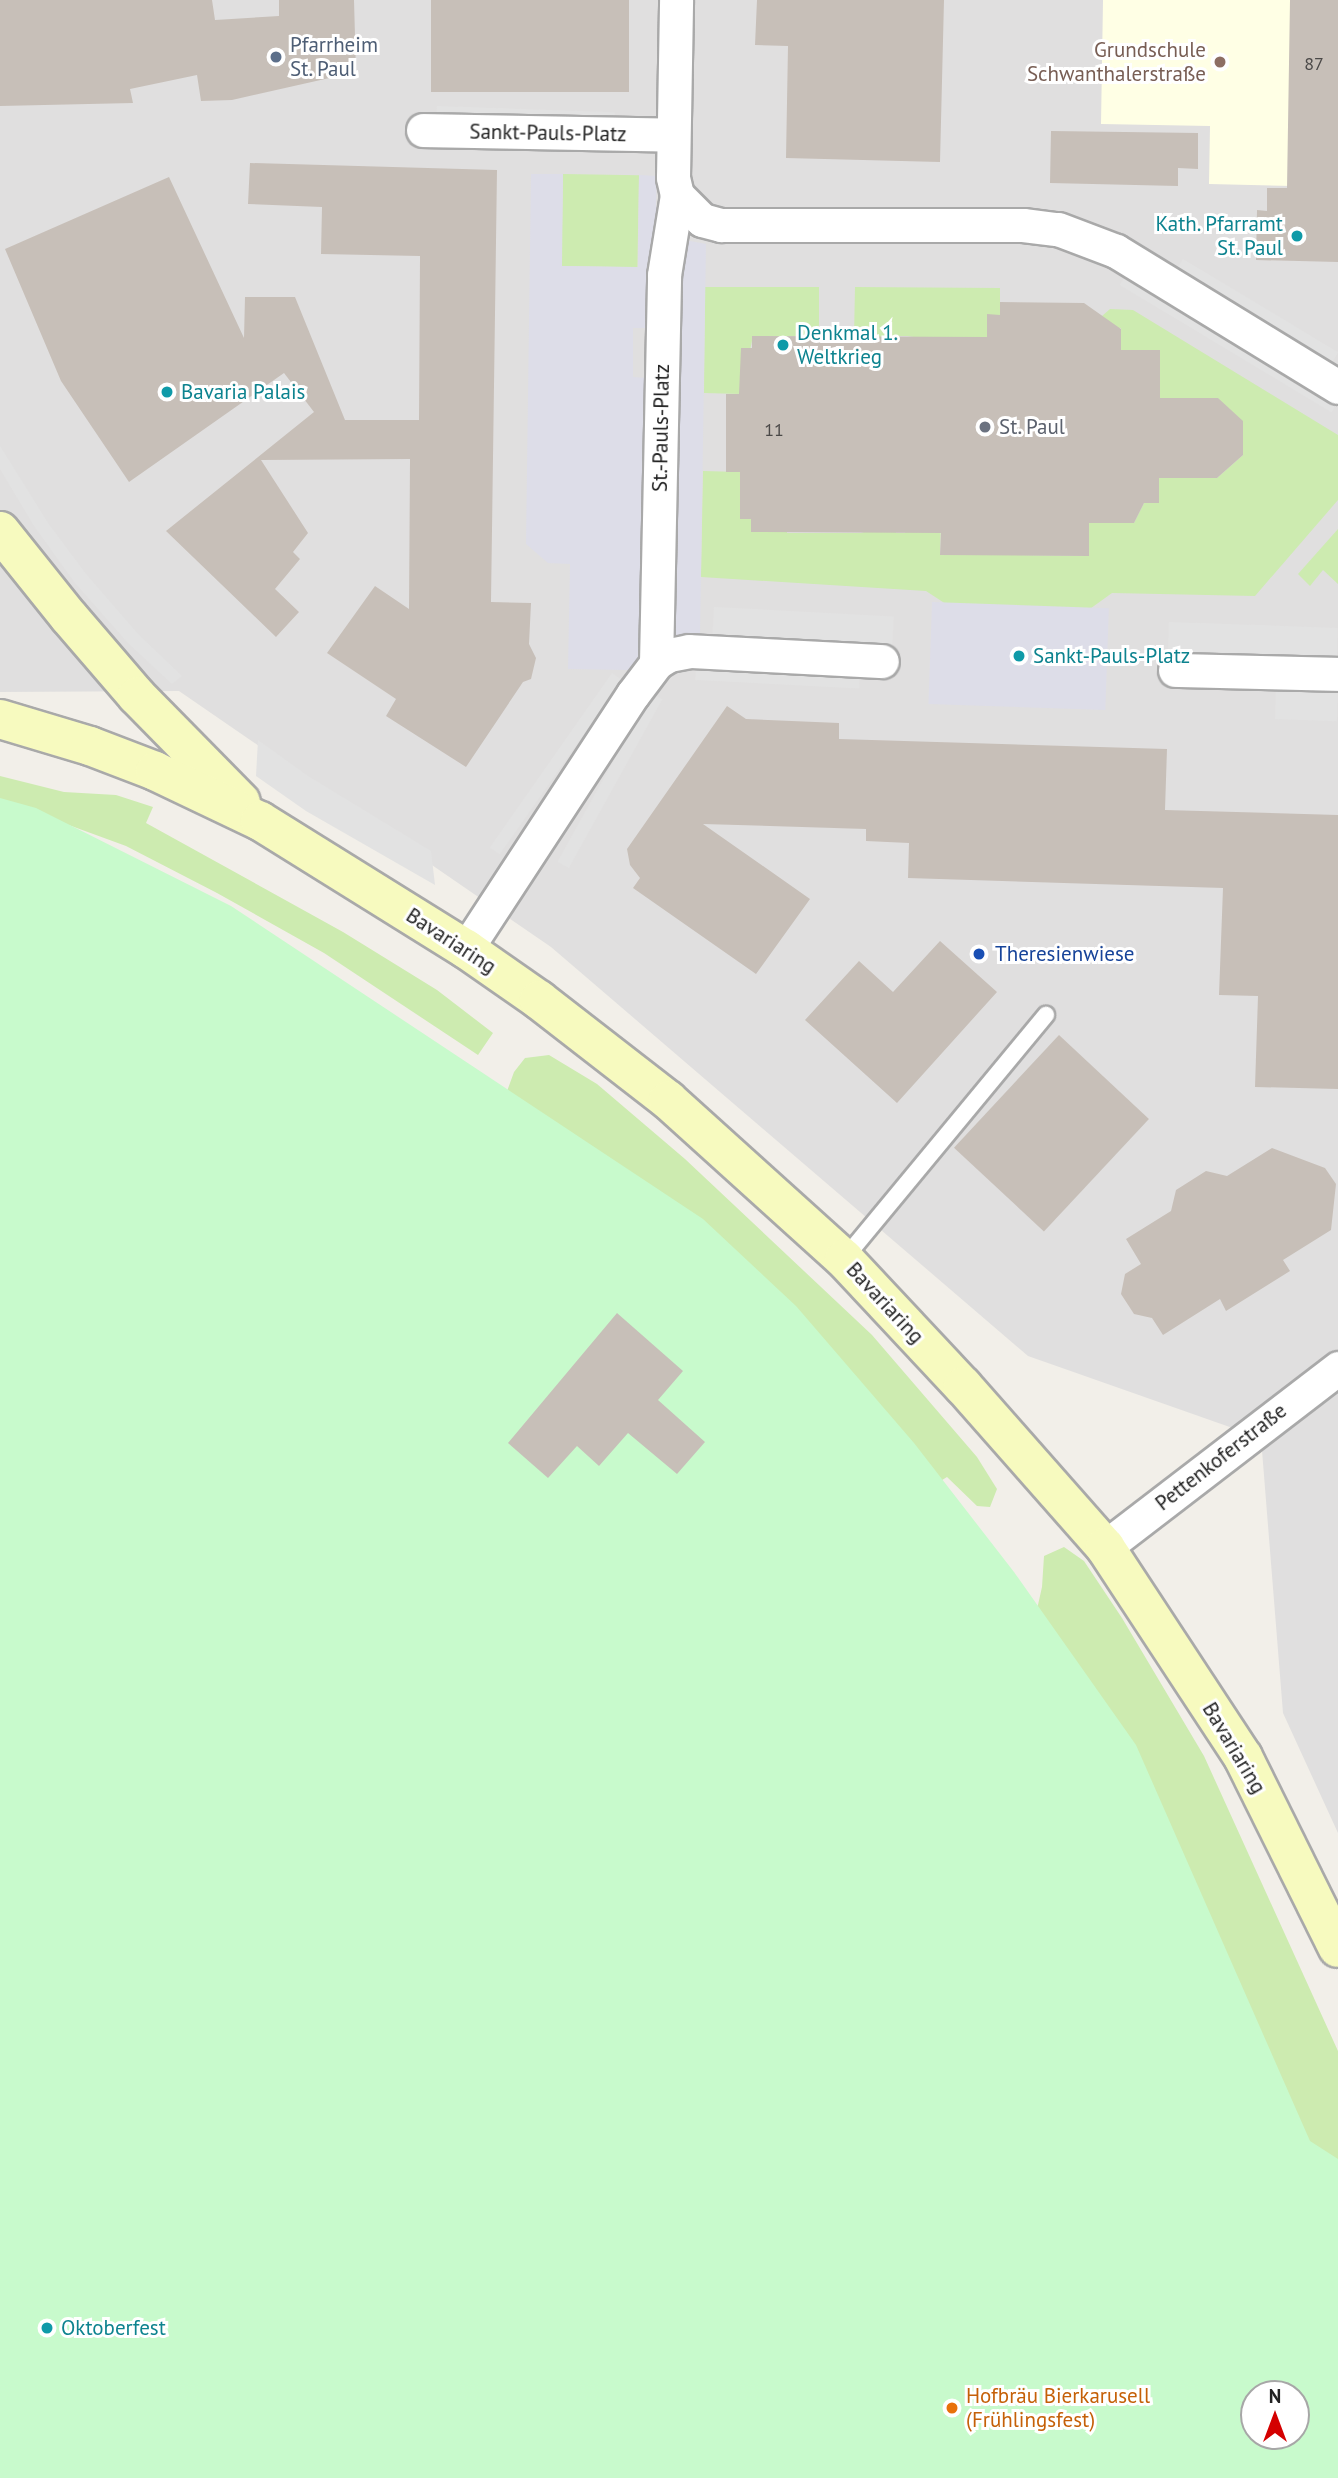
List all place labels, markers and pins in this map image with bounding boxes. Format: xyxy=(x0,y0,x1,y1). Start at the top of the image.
place label: Pfarrheim St. Paul xyxy=(290,32,378,82)
place label: Grundschule Schwanthalerstraße xyxy=(1027,37,1206,87)
marker: Pfarrheim St. Paul xyxy=(268,49,284,65)
marker: Grundschule Schwanthalerstraße xyxy=(1212,54,1228,70)
place label: Kath. Pfarramt St. Paul xyxy=(1154,211,1283,261)
marker: Kath. Pfarramt St. Paul xyxy=(1289,228,1305,244)
place label: Denkmal 1. Weltkrieg xyxy=(797,320,898,370)
marker: Denkmal 1. Weltkrieg xyxy=(775,337,791,353)
place label: Bavaria Palais xyxy=(181,379,305,405)
marker: Bavaria Palais xyxy=(159,384,175,400)
place label: St. Paul xyxy=(999,414,1067,440)
marker: St. Paul xyxy=(977,419,993,435)
place label: Sankt-Pauls-Platz xyxy=(1033,643,1190,669)
marker: Sankt-Pauls-Platz xyxy=(1011,648,1027,664)
place label: Theresienwiese xyxy=(995,941,1134,967)
marker: Theresienwiese xyxy=(969,944,989,964)
place label: Oktoberfest xyxy=(61,2315,166,2341)
marker: Oktoberfest xyxy=(39,2320,55,2336)
place label: Hofbräu Bierkarusell (Frühlingsfest) xyxy=(966,2383,1150,2433)
marker: Hofbräu Bierkarusell (Frühlingsfest) xyxy=(944,2400,960,2416)

